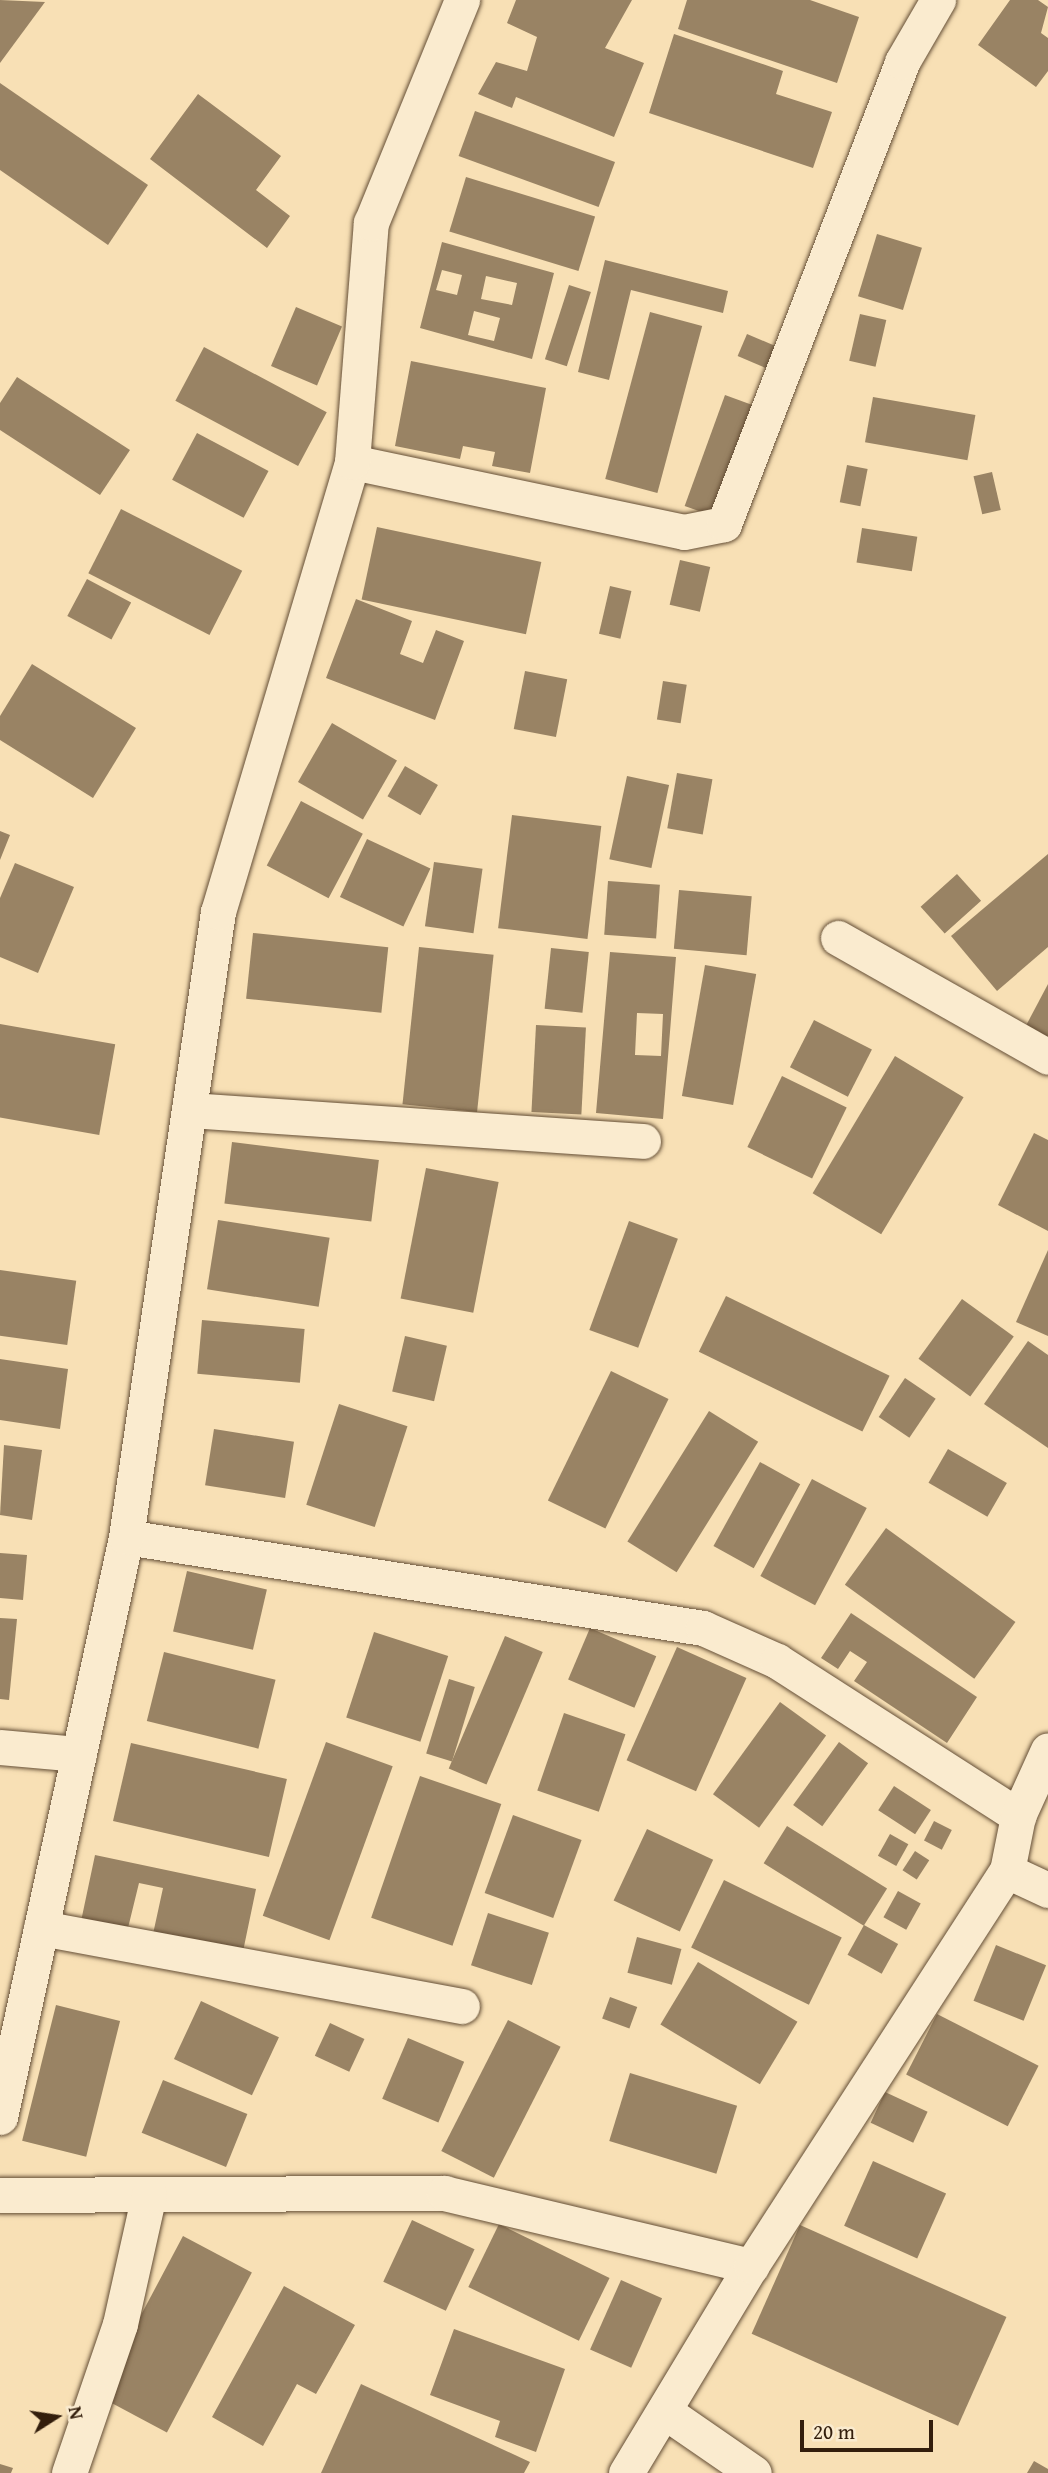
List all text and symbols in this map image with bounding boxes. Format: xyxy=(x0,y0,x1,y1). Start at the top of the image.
north arrow xyxy=(21,2382,91,2452)
text: N xyxy=(62,2404,92,2422)
scale bar xyxy=(803,2406,936,2450)
text: 20 m xyxy=(813,2416,855,2447)

